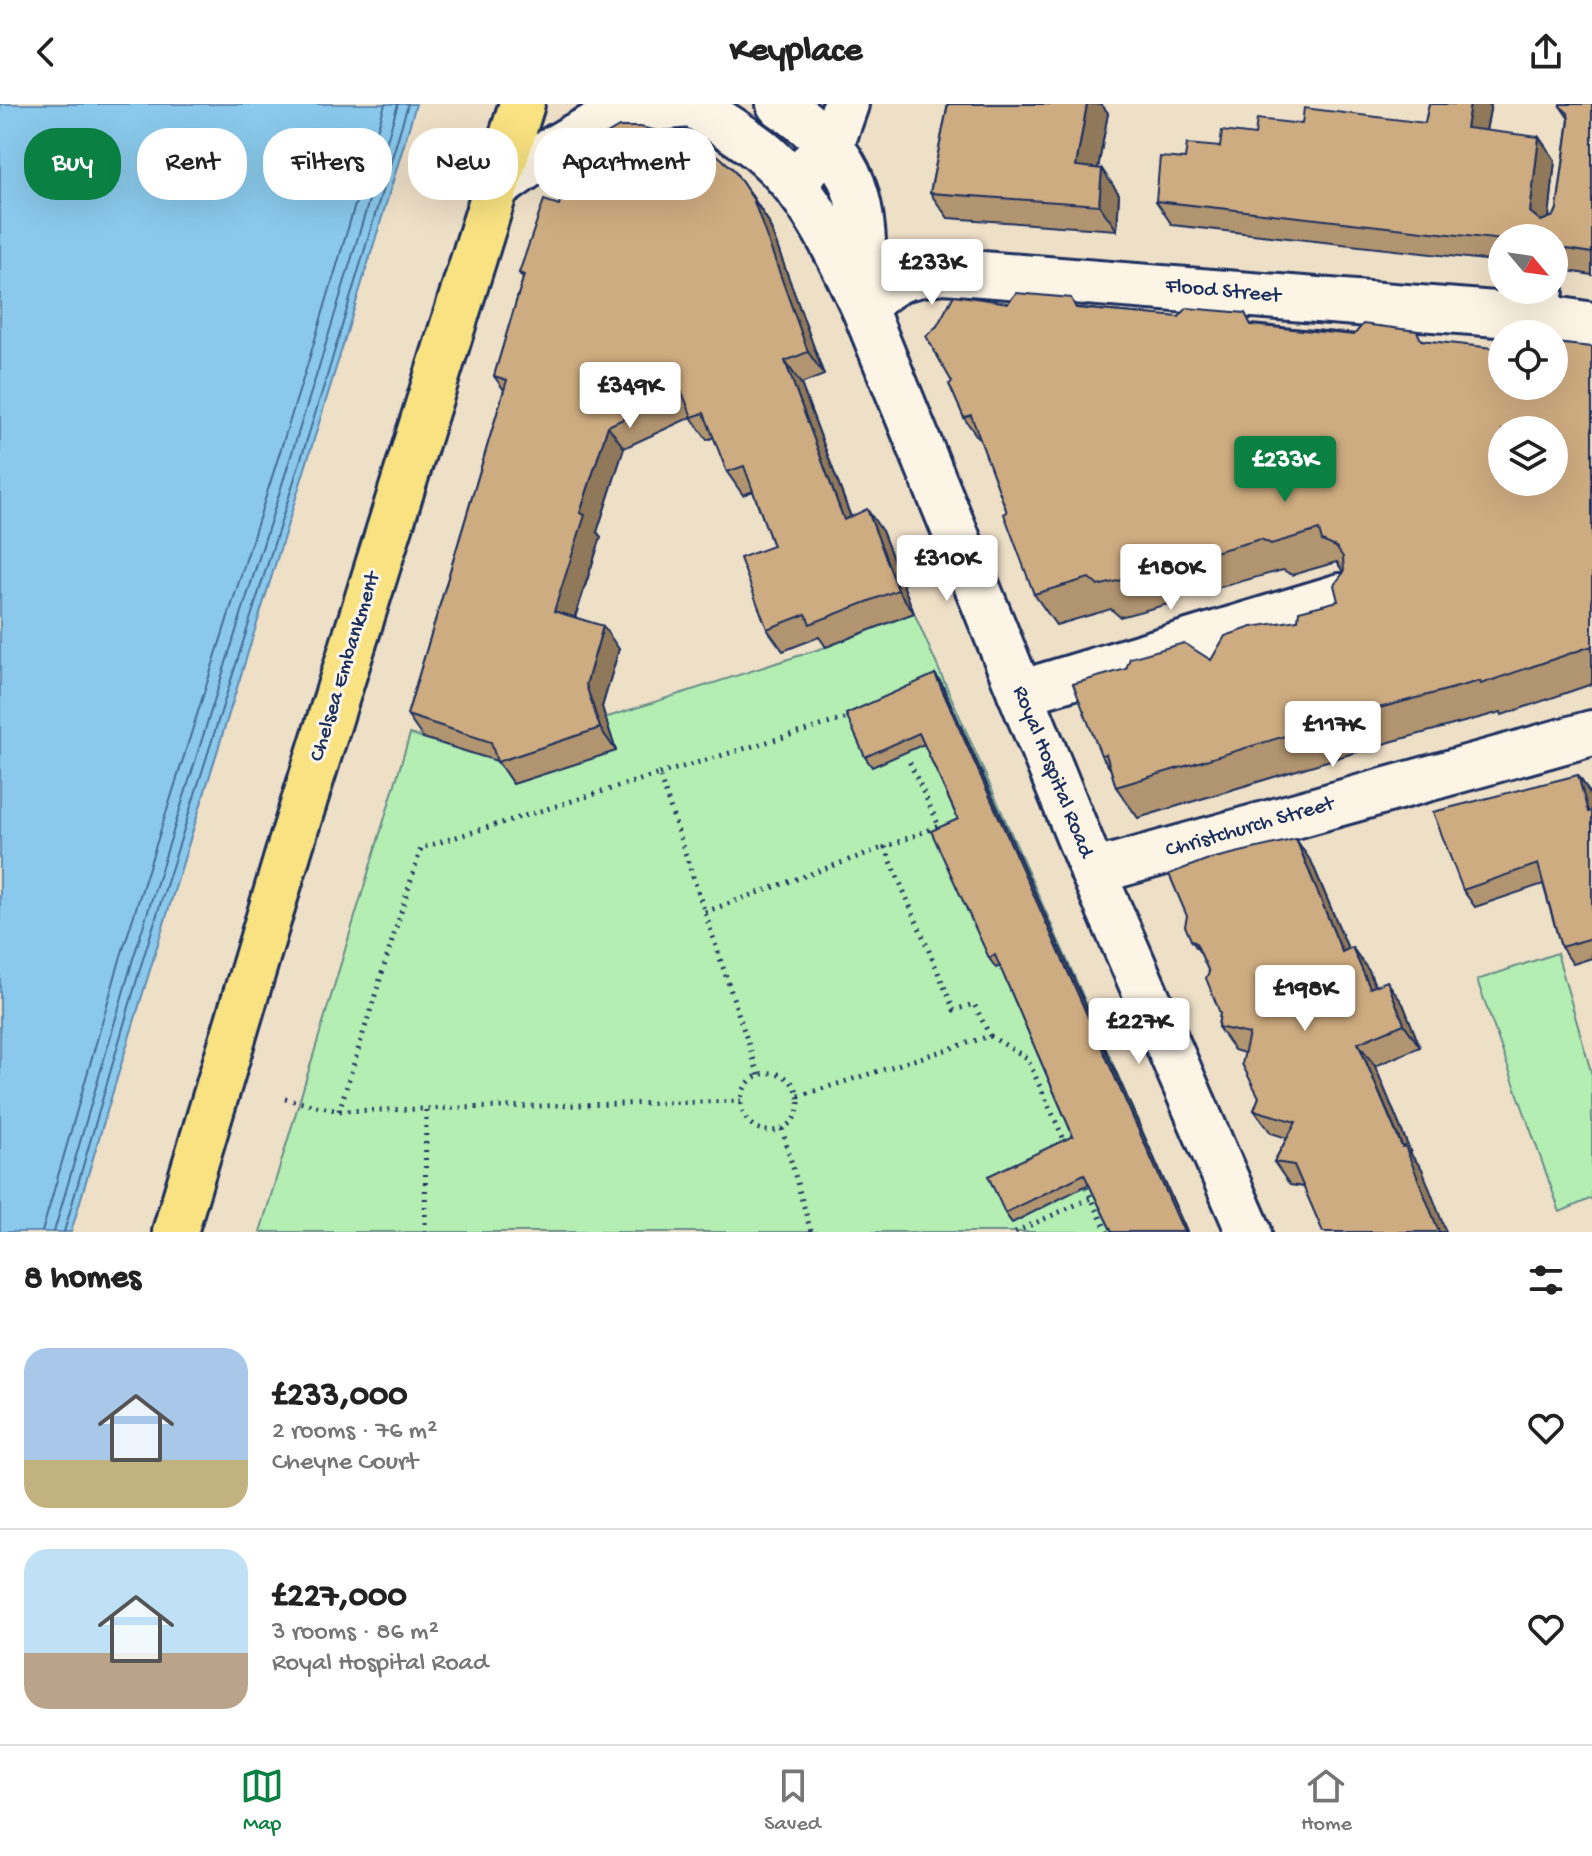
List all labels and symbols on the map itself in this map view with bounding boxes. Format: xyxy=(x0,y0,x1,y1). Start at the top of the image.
north arrow xyxy=(1488,224,1568,304)
pin: £233K xyxy=(876,239,988,307)
street label: Flood Street xyxy=(1163,274,1284,310)
pin: £349K xyxy=(574,362,686,430)
pin: £233K xyxy=(1229,436,1341,504)
pin: £310K xyxy=(891,535,1003,603)
pin: £180K xyxy=(1115,544,1227,612)
street label: Chelsea Embankment xyxy=(305,567,388,765)
street label: Royal Hospital Road xyxy=(1006,682,1099,864)
pin: £117K xyxy=(1277,701,1389,769)
street label: Christchurch Street xyxy=(1163,791,1339,864)
pin: £198K xyxy=(1249,965,1361,1033)
pin: £227K xyxy=(1083,998,1195,1066)

